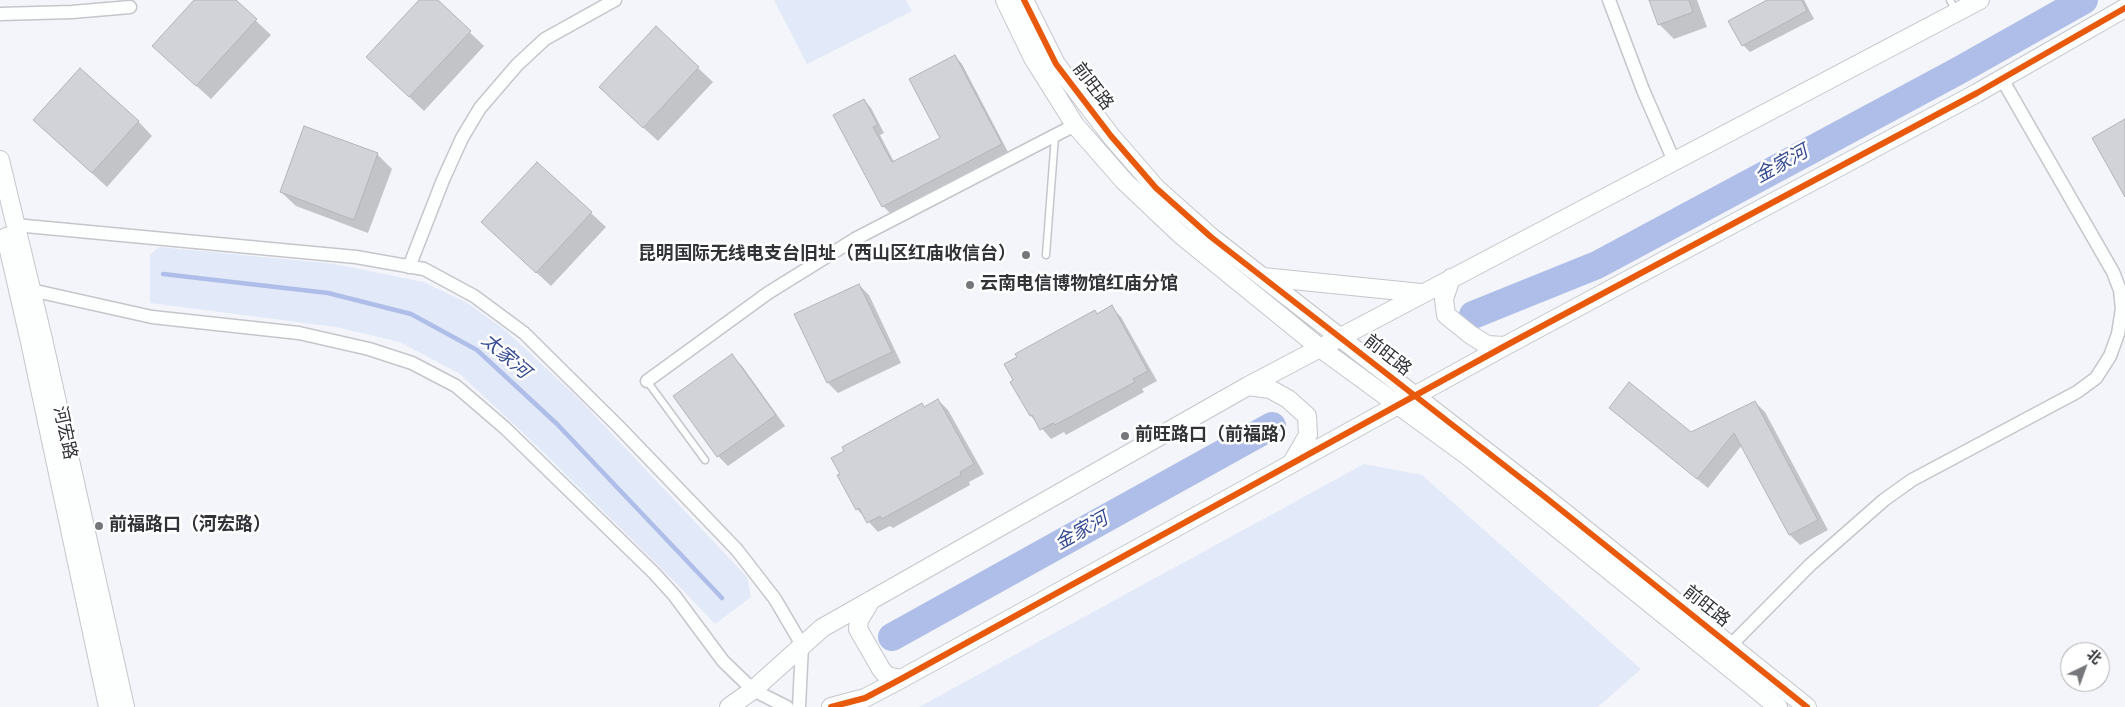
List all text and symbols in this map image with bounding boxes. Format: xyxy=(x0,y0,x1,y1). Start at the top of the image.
street label: 前旺路 xyxy=(1067,59,1117,115)
water label: 金家河 xyxy=(1752,141,1812,189)
place label: 昆明国际无线电支台旧址（西山区红庙收信台） xyxy=(638,244,1016,266)
marker: 昆明国际无线电支台旧址（西山区红庙收信台） xyxy=(1020,249,1032,261)
place label: 云南电信博物馆红庙分馆 xyxy=(980,274,1178,296)
marker: 云南电信博物馆红庙分馆 xyxy=(964,279,976,291)
water label: 太家河 xyxy=(476,330,534,384)
street label: 前旺路 xyxy=(1359,331,1415,381)
street label: 河宏路 xyxy=(48,404,80,462)
place label: 前旺路口（前福路） xyxy=(1135,425,1297,447)
marker: 前旺路口（前福路） xyxy=(1119,430,1131,442)
water label: 金家河 xyxy=(1052,508,1112,556)
place label: 前福路口（河宏路） xyxy=(109,515,271,537)
marker: 前福路口（河宏路） xyxy=(93,520,105,532)
street label: 前旺路 xyxy=(1678,582,1734,632)
north arrow xyxy=(2060,642,2110,692)
text: 北 xyxy=(2082,644,2107,669)

